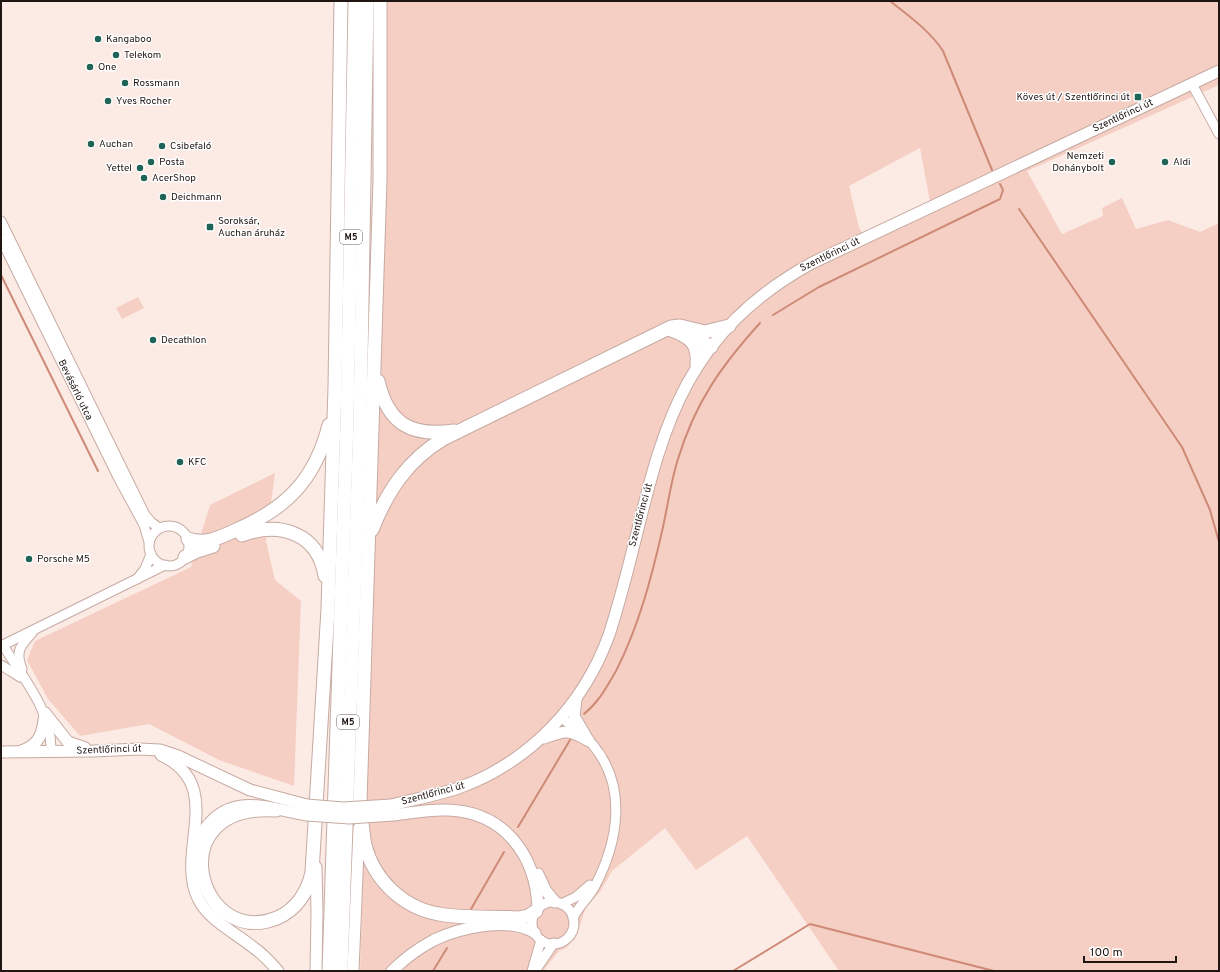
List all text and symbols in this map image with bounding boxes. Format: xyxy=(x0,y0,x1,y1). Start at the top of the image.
place label: Kangaboo xyxy=(106,33,152,46)
marker: Kangaboo xyxy=(93,34,103,44)
place label: Telekom xyxy=(124,49,161,62)
marker: Telekom xyxy=(111,50,121,60)
place label: One xyxy=(98,61,117,74)
marker: One xyxy=(85,62,95,72)
place label: Rossmann xyxy=(133,77,180,90)
marker: Rossmann xyxy=(120,78,130,88)
place label: Köves út / Szentlőrinci út xyxy=(1016,91,1130,104)
marker: Köves út / Szentlőrinci út xyxy=(1133,92,1143,102)
place label: Yves Rocher xyxy=(116,95,172,108)
marker: Yves Rocher xyxy=(103,96,113,106)
street label: Szentlőrinci út xyxy=(1091,96,1156,136)
place label: Auchan xyxy=(99,138,133,151)
marker: Auchan xyxy=(86,139,96,149)
place label: Csibefaló xyxy=(170,140,212,153)
marker: Csibefaló xyxy=(157,141,167,151)
place label: Nemzeti Dohánybolt xyxy=(1052,150,1104,175)
place label: Posta xyxy=(159,156,184,169)
place label: Aldi xyxy=(1173,156,1191,169)
marker: Posta xyxy=(146,157,156,167)
marker: Nemzeti Dohánybolt xyxy=(1107,157,1117,167)
marker: Aldi xyxy=(1160,157,1170,167)
place label: Yettel xyxy=(106,162,132,175)
marker: Yettel xyxy=(135,163,145,173)
place label: AcerShop xyxy=(152,172,196,185)
marker: AcerShop xyxy=(139,173,149,183)
place label: Deichmann xyxy=(171,191,222,204)
marker: Deichmann xyxy=(158,192,168,202)
place label: Soroksár, Auchan áruház xyxy=(218,215,285,240)
marker: Soroksár, Auchan áruház xyxy=(205,222,215,232)
road number: M5 xyxy=(340,230,362,244)
street label: Szentlőrinci út xyxy=(798,235,862,275)
place label: Decathlon xyxy=(161,334,206,347)
marker: Decathlon xyxy=(148,335,158,345)
street label: Bevásárló utca xyxy=(55,357,95,423)
place label: KFC xyxy=(188,456,206,469)
marker: KFC xyxy=(175,457,185,467)
street label: Szentlőrinci út xyxy=(626,482,656,548)
place label: Porsche M5 xyxy=(37,553,90,566)
marker: Porsche M5 xyxy=(24,554,34,564)
road number: M5 xyxy=(337,715,359,729)
street label: Szentlőrinci út xyxy=(76,742,142,758)
street label: Szentlőrinci út xyxy=(400,779,466,809)
scale bar xyxy=(1084,938,1176,964)
text: 100 m xyxy=(1090,945,1123,961)

